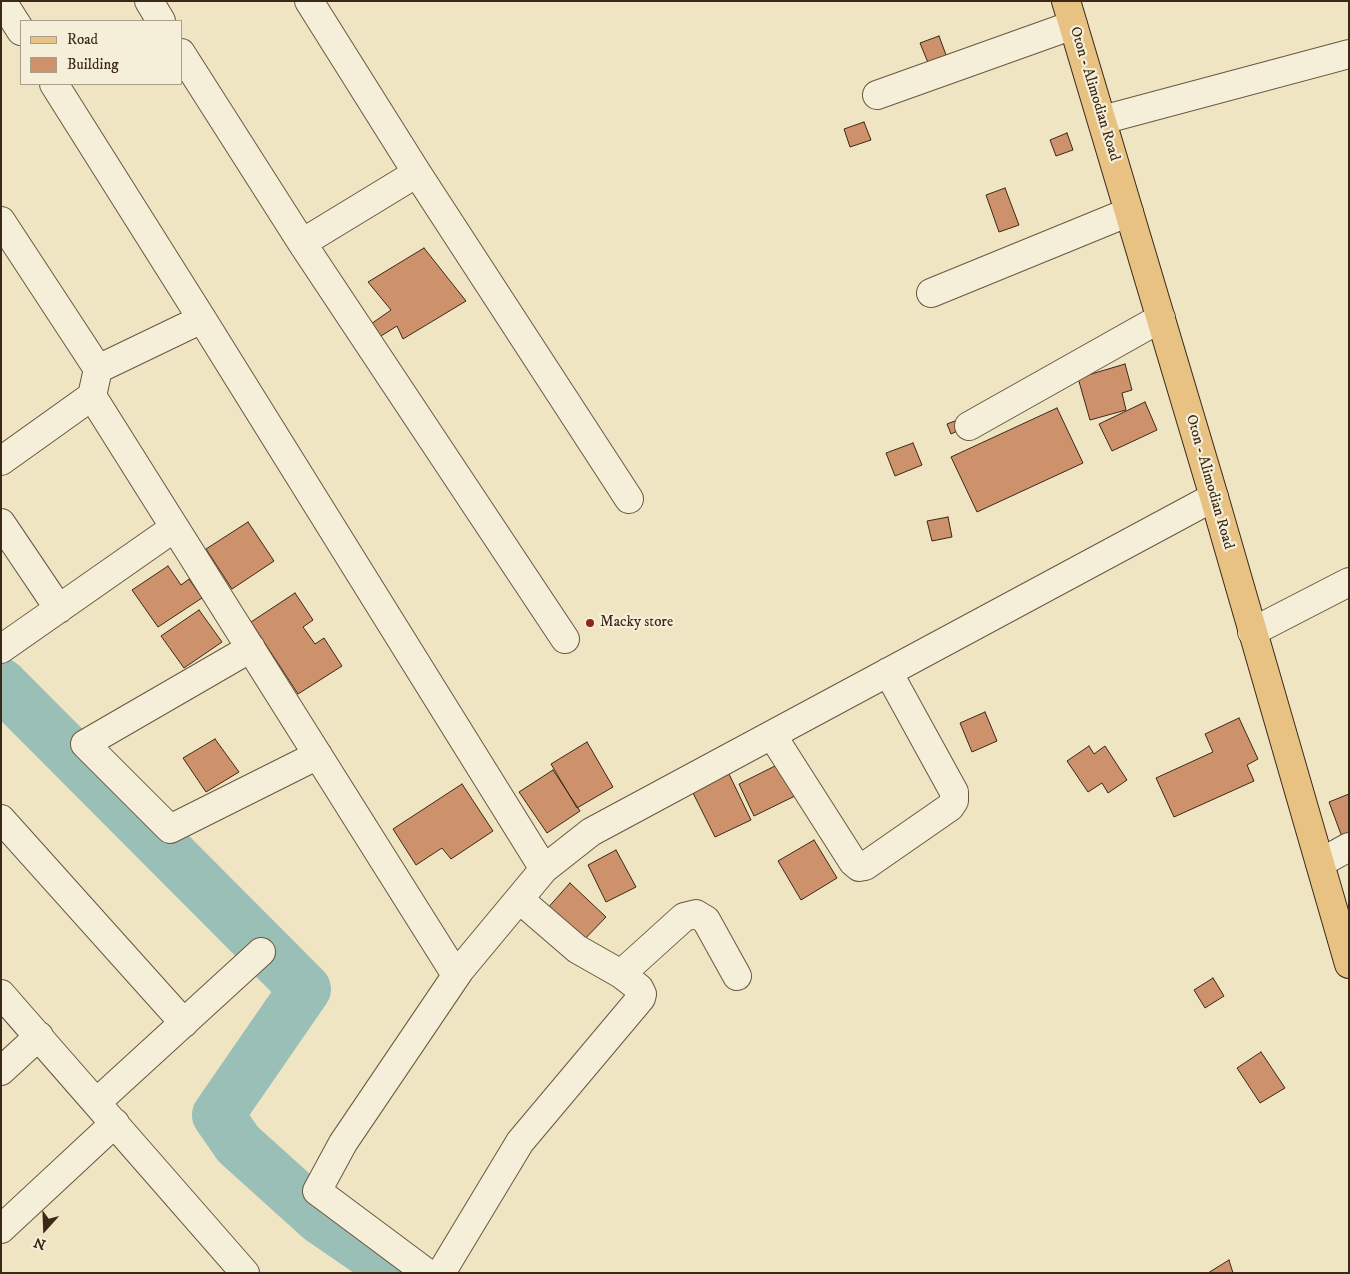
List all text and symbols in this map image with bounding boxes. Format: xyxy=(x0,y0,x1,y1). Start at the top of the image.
legend xyxy=(20,20,182,85)
street label: Oton - Alimodian Road xyxy=(1065,25,1123,163)
text: Road xyxy=(67,30,98,49)
text: Building xyxy=(67,55,119,74)
street label: Oton - Alimodian Road xyxy=(1181,413,1237,551)
place label: Macky store xyxy=(600,614,673,632)
marker: Macky store xyxy=(584,617,596,629)
north arrow xyxy=(20,1204,70,1254)
text: N xyxy=(31,1233,48,1254)

